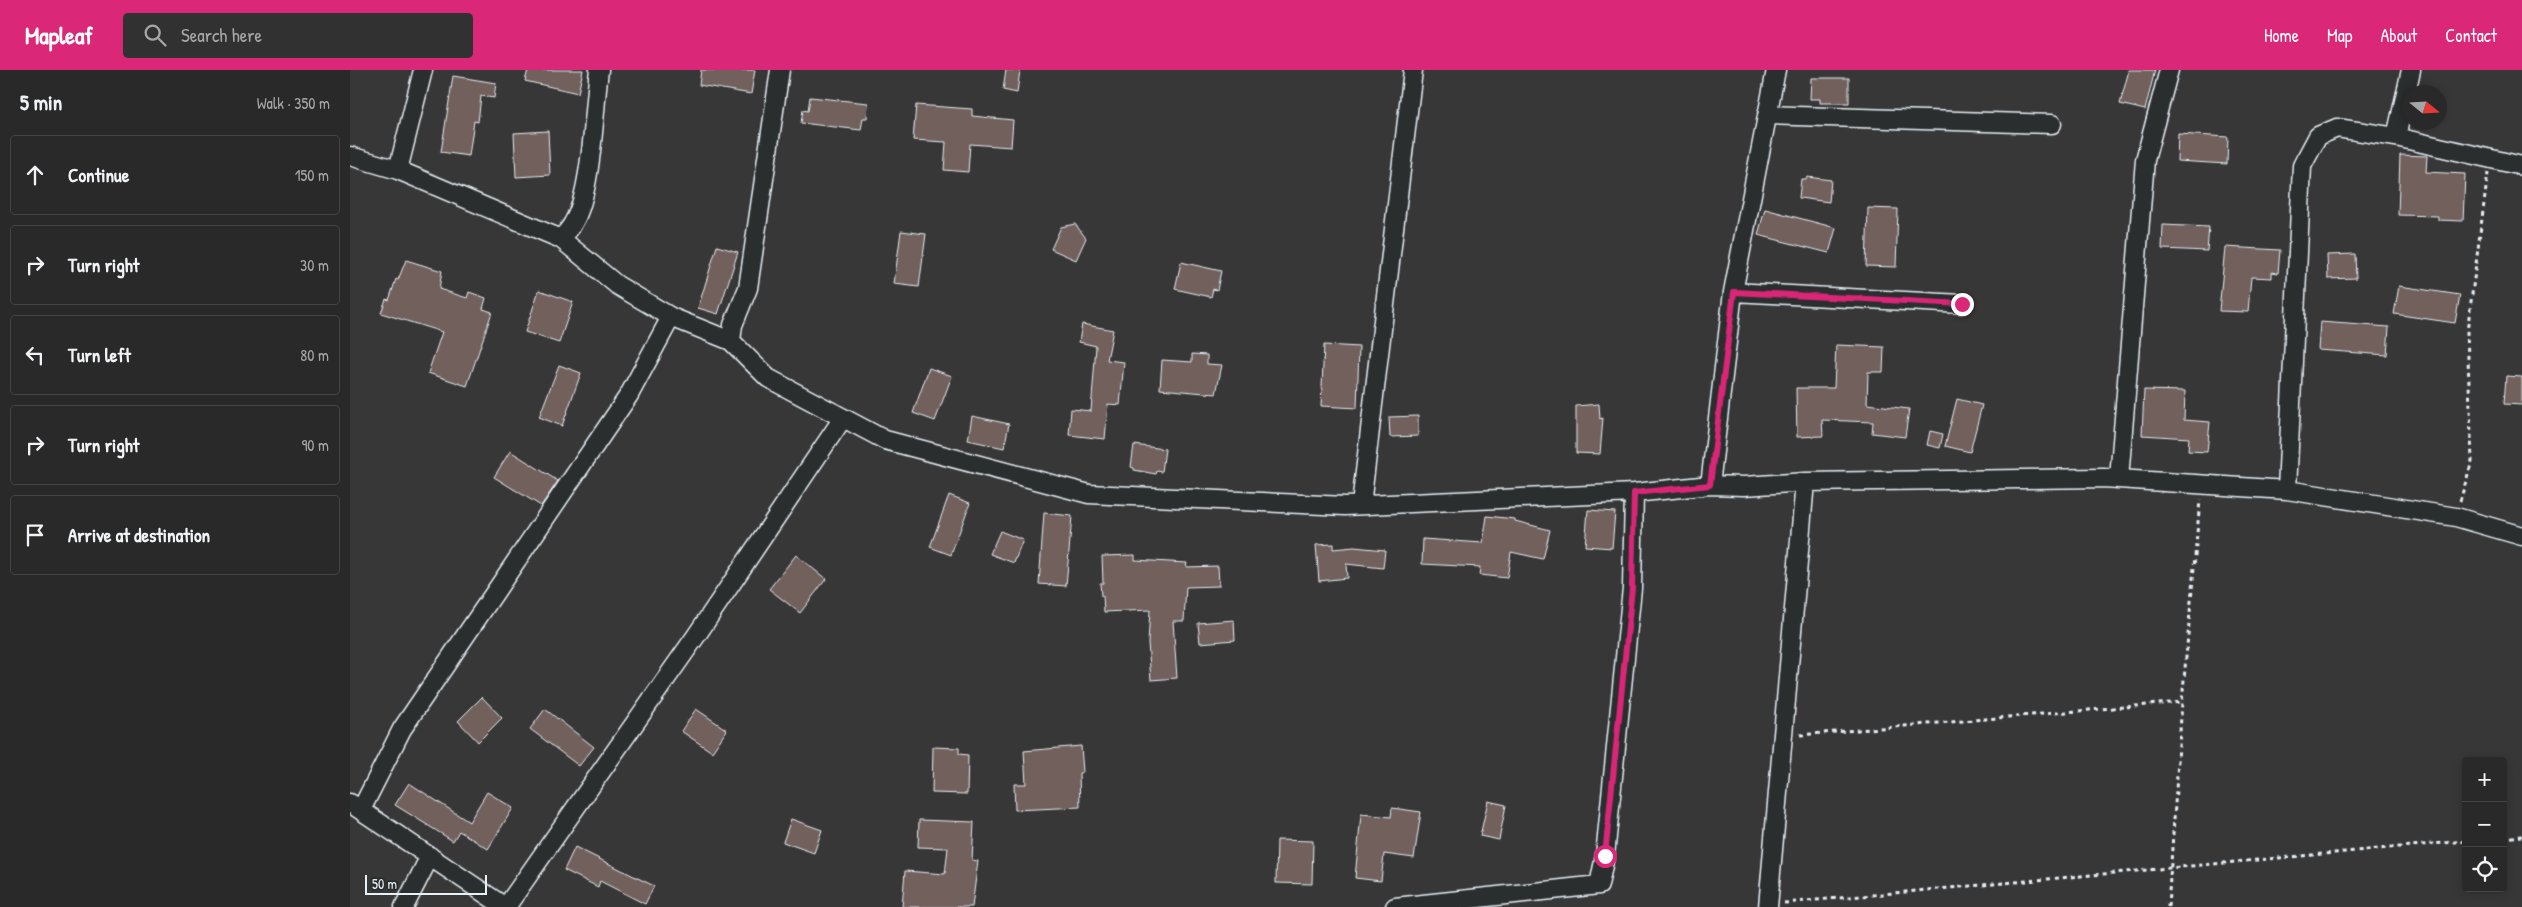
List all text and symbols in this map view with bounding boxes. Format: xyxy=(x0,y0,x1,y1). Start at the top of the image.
search box xyxy=(123,13,473,58)
text: Mapleaf xyxy=(25,19,93,51)
icon: search xyxy=(141,21,169,49)
text: Search here xyxy=(181,22,262,48)
text: Home xyxy=(2264,23,2299,48)
text: Map xyxy=(2327,23,2352,48)
text: About xyxy=(2380,23,2417,48)
text: Contact xyxy=(2445,23,2497,48)
north arrow xyxy=(2402,85,2447,130)
text: 5 min xyxy=(20,88,62,117)
text: Walk · 350 m xyxy=(257,92,330,114)
icon: ahead xyxy=(21,161,49,189)
text: Continue xyxy=(68,162,129,188)
text: 150 m xyxy=(295,164,329,186)
icon: right xyxy=(21,251,49,279)
text: Turn right xyxy=(68,252,139,278)
text: 30 m xyxy=(300,254,329,276)
route end xyxy=(1951,293,1974,316)
icon: left xyxy=(21,341,49,369)
text: Turn left xyxy=(68,342,131,368)
text: 80 m xyxy=(300,344,329,366)
icon: right xyxy=(21,431,49,459)
text: Turn right xyxy=(68,432,139,458)
text: 90 m xyxy=(301,434,329,456)
icon: arrive xyxy=(21,521,49,549)
text: Arrive at destination xyxy=(68,522,210,548)
map controls xyxy=(2462,757,2507,892)
button: + xyxy=(2462,757,2507,802)
button: − xyxy=(2462,802,2507,847)
route start xyxy=(1594,845,1617,868)
button: locate xyxy=(2462,847,2507,892)
scale bar xyxy=(365,872,488,895)
text: 50 m xyxy=(372,874,397,893)

